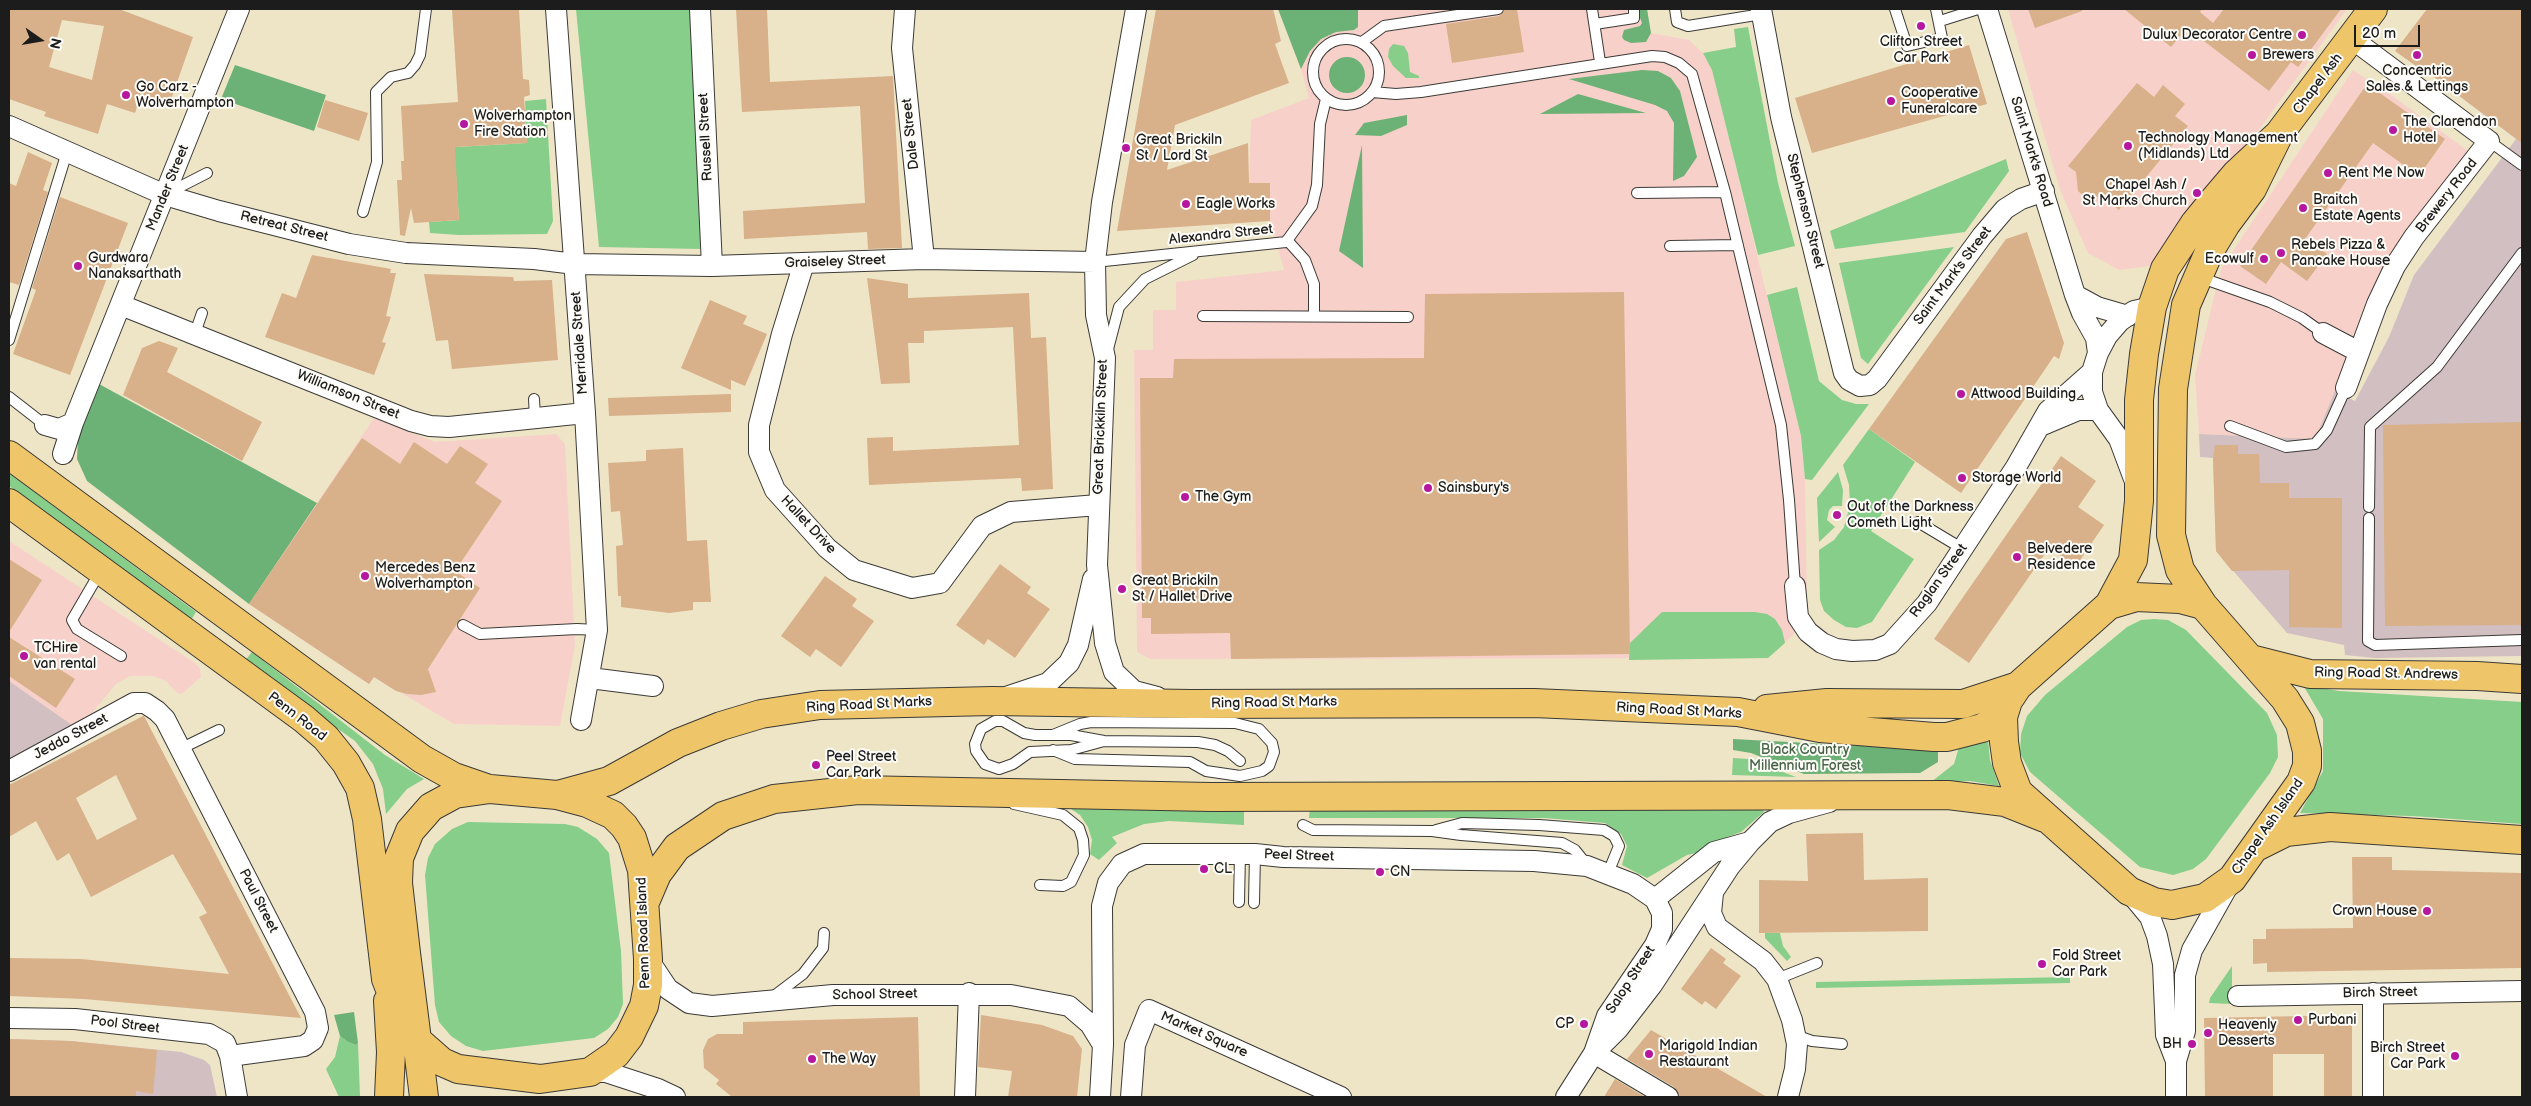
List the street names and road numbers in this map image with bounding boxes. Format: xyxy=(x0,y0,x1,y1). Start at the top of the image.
street label: Chapel Ash xyxy=(2290,50,2346,118)
street label: Russell Street xyxy=(695,92,717,182)
street label: Saint Mark's Road xyxy=(2006,95,2056,209)
street label: Dale Street xyxy=(899,98,923,170)
street label: Mander Street xyxy=(143,142,193,234)
street label: Stephenson Street xyxy=(1783,152,1827,270)
street label: Brewery Road xyxy=(2413,155,2481,237)
street label: Retreat Street xyxy=(238,208,330,246)
street label: Alexandra Street xyxy=(1168,221,1274,249)
street label: Saint Mark's Street xyxy=(1911,223,1995,329)
street label: Graiseley Street xyxy=(784,252,886,272)
street label: Merridale Street xyxy=(568,291,592,395)
street label: Great Brickkiln Street xyxy=(1090,359,1112,495)
street label: Williamson Street xyxy=(294,367,402,423)
street label: Hallet Drive xyxy=(777,492,839,558)
street label: Raglan Street xyxy=(1907,541,1971,621)
street label: Ring Road St. Andrews xyxy=(2314,664,2458,684)
street label: Penn Road xyxy=(264,689,330,745)
street label: Ring Road St Marks xyxy=(806,693,932,717)
street label: Ring Road St Marks xyxy=(1211,694,1337,712)
street label: Ring Road St Marks xyxy=(1616,699,1742,723)
street label: Jeddo Street xyxy=(31,710,111,764)
street label: Chapel Ash Island xyxy=(2229,776,2307,878)
street label: Peel Street xyxy=(1264,846,1334,866)
street label: Paul Street xyxy=(235,866,281,936)
street label: Penn Road Island xyxy=(634,877,654,989)
street label: Salop Street xyxy=(1603,943,1659,1017)
street label: Birch Street xyxy=(2342,984,2418,1002)
street label: School Street xyxy=(832,986,918,1004)
street label: Market Square xyxy=(1158,1008,1250,1062)
street label: Pool Street xyxy=(89,1012,161,1038)

